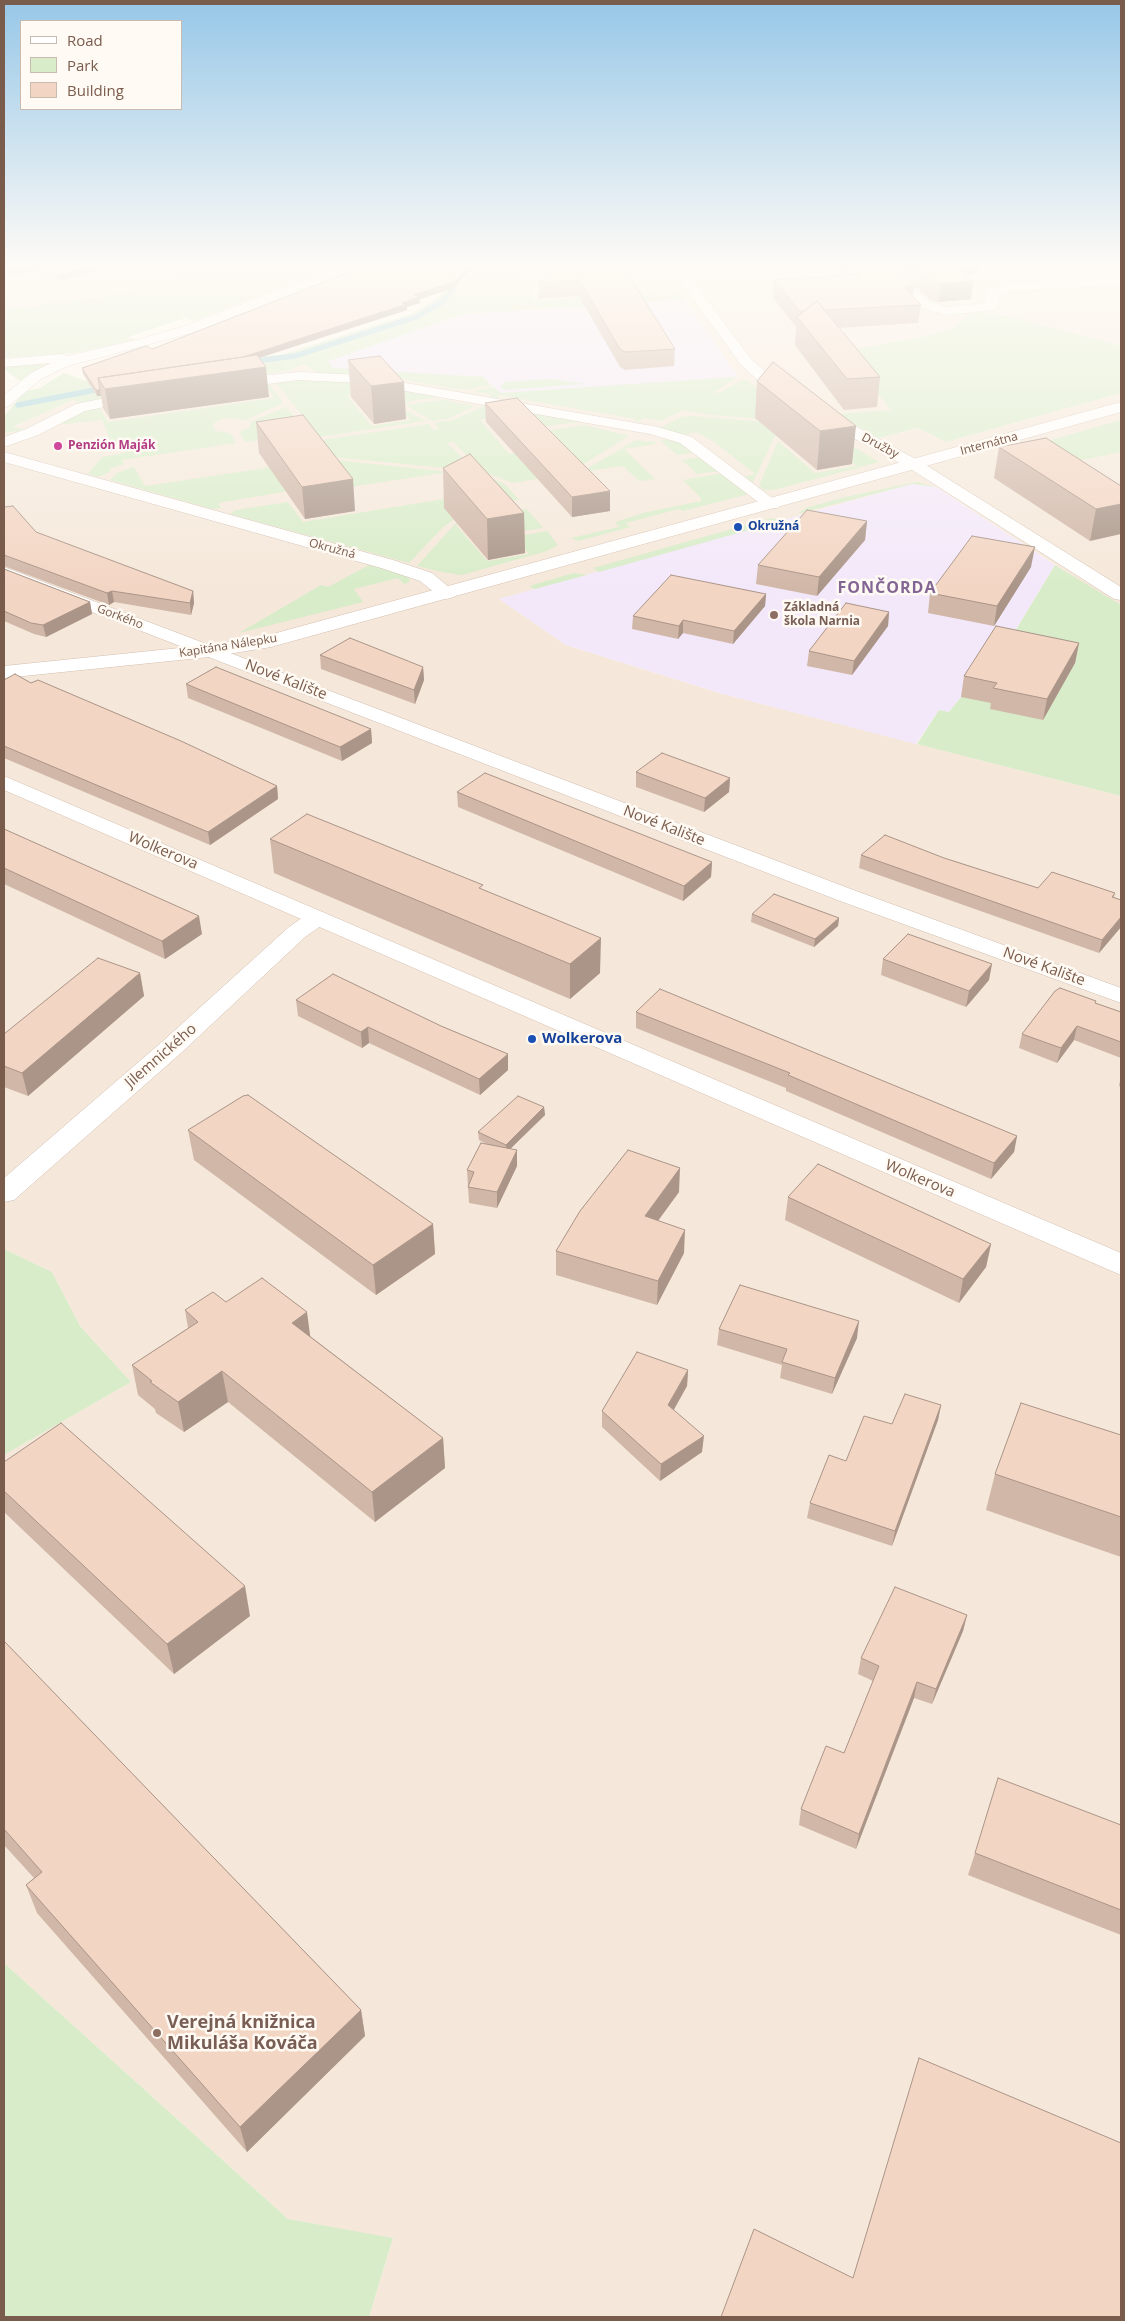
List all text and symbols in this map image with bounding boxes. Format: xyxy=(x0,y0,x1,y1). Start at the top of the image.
legend xyxy=(20,20,182,110)
text: Road xyxy=(67,30,103,50)
text: Park xyxy=(67,55,98,75)
text: Building xyxy=(67,80,124,100)
street label: Internátna xyxy=(959,429,1019,459)
street label: Družby xyxy=(859,430,901,462)
place label: Penzión Maják xyxy=(68,439,155,453)
marker: Penzión Maják xyxy=(52,440,64,452)
place label: Okružná xyxy=(748,520,799,534)
marker: Okružná xyxy=(732,521,744,533)
street label: Okružná xyxy=(307,536,357,562)
district label: FONČORDA xyxy=(837,578,937,598)
place label: Základná škola Narnia xyxy=(784,601,860,629)
street label: Gorkého xyxy=(95,602,145,632)
marker: Základná škola Narnia xyxy=(768,609,780,621)
street label: Kapitána Nálepku xyxy=(178,631,278,661)
street label: Nové Kalište xyxy=(243,656,329,704)
street label: Nové Kalište xyxy=(621,802,707,850)
street label: Wolkerova xyxy=(125,828,201,874)
street label: Nové Kalište xyxy=(1000,944,1088,990)
street label: Jilemnického xyxy=(122,1020,200,1092)
place label: Wolkerova xyxy=(542,1030,622,1048)
marker: Wolkerova xyxy=(526,1033,538,1045)
street label: Wolkerova xyxy=(882,1156,958,1202)
place label: Verejná knižnica Mikuláša Kováča xyxy=(167,2012,318,2054)
marker: Verejná knižnica Mikuláša Kováča xyxy=(151,2027,163,2039)

